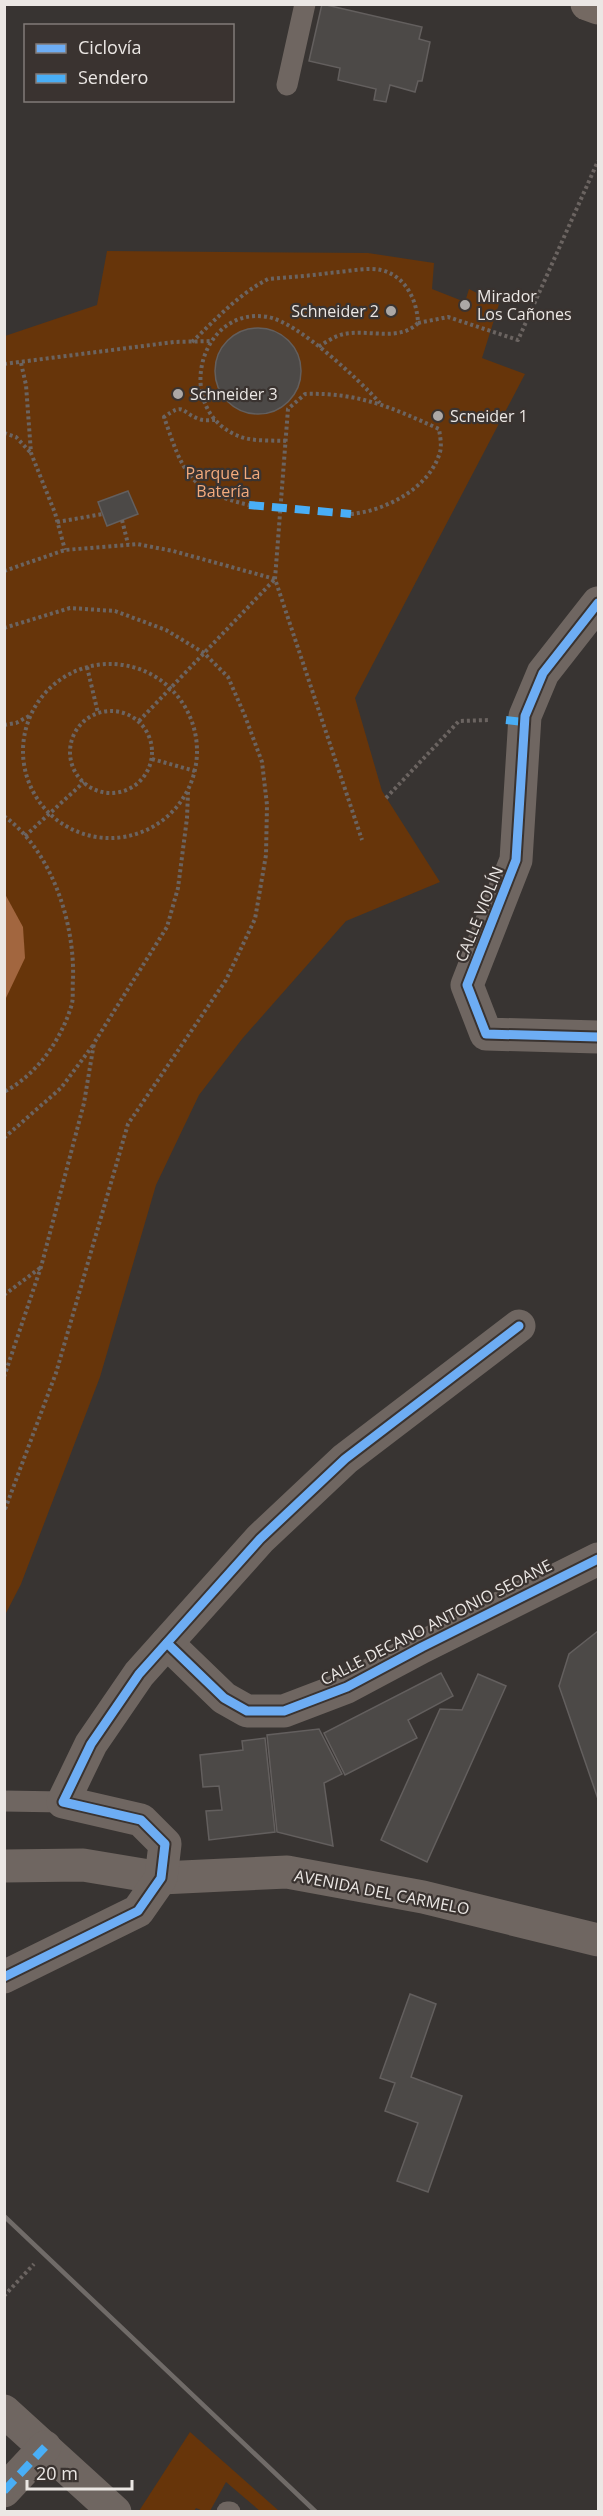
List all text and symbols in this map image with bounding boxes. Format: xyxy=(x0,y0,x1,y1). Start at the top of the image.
legend xyxy=(24,24,234,102)
text: Ciclovía xyxy=(78,35,141,59)
text: Sendero xyxy=(78,65,148,89)
place label: Mirador Los Cañones xyxy=(477,285,572,325)
marker: Mirador Los Cañones xyxy=(458,298,472,312)
place label: Schneider 2 xyxy=(291,300,379,322)
marker: Schneider 2 xyxy=(384,304,398,318)
place label: Schneider 3 xyxy=(190,383,278,405)
marker: Schneider 3 xyxy=(171,387,185,401)
place label: Scneider 1 xyxy=(450,405,528,427)
marker: Scneider 1 xyxy=(431,409,445,423)
park label: Parque La Batería xyxy=(185,462,261,502)
street label: CALLE VIOLÍN xyxy=(450,863,508,965)
street label: CALLE DECANO ANTONIO SEOANE xyxy=(317,1554,555,1690)
street label: AVENIDA DEL CARMELO xyxy=(292,1864,472,1920)
scale bar xyxy=(27,2453,132,2491)
text: 20 m xyxy=(36,2461,78,2485)

